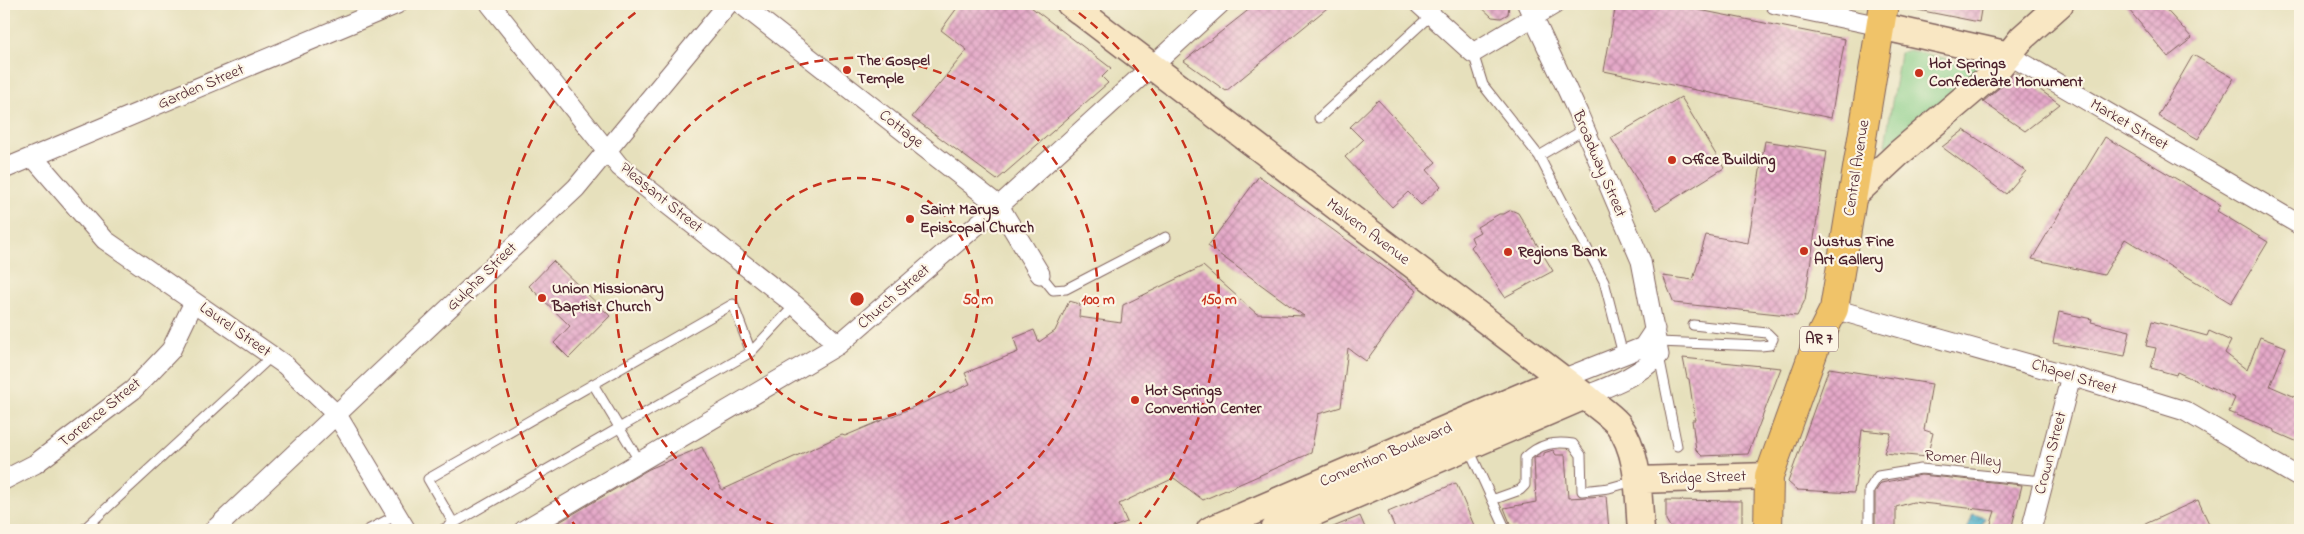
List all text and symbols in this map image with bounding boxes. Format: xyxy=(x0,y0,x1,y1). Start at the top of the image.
place label: The Gospel Temple xyxy=(857,49,930,91)
place label: Hot Springs Confederate Monument xyxy=(1929,52,2083,94)
street label: Garden Street xyxy=(154,58,249,116)
marker: The Gospel Temple xyxy=(841,64,853,76)
marker: Hot Springs Confederate Monument xyxy=(1913,67,1925,79)
street label: Market Street xyxy=(2085,93,2173,157)
street label: Cottage xyxy=(874,104,929,155)
street label: Broadway Street xyxy=(1565,106,1633,222)
street label: Central Avenue xyxy=(1838,117,1877,218)
place label: Office Building xyxy=(1682,148,1775,173)
marker: Office Building xyxy=(1666,154,1678,166)
street label: Pleasant Street xyxy=(614,157,708,240)
street label: Malvern Avenue xyxy=(1321,192,1416,272)
place label: Saint Marys Episcopal Church xyxy=(920,198,1034,240)
marker: Saint Marys Episcopal Church xyxy=(904,213,916,225)
place label: Justus Fine Art Gallery xyxy=(1814,230,1895,273)
street label: Gulpha Street xyxy=(441,236,523,317)
place label: Regions Bank xyxy=(1517,240,1608,265)
marker: Justus Fine Art Gallery xyxy=(1798,245,1810,257)
marker: Regions Bank xyxy=(1502,246,1514,258)
street label: Church Street xyxy=(852,258,936,335)
place label: Union Missionary Baptist Church xyxy=(551,277,664,319)
text: 50 m xyxy=(963,289,994,311)
text: 100 m xyxy=(1081,289,1115,311)
text: 150 m xyxy=(1201,289,1237,311)
centre of rings xyxy=(848,290,866,308)
marker: Union Missionary Baptist Church xyxy=(536,292,548,304)
street label: Laurel Street xyxy=(194,296,276,364)
road number: AR 7 xyxy=(1800,326,1838,352)
street label: Chapel Street xyxy=(2028,353,2120,402)
street label: Torrence Street xyxy=(53,372,147,454)
place label: Hot Springs Convention Center xyxy=(1145,379,1263,421)
marker: Hot Springs Convention Center xyxy=(1129,394,1141,406)
street label: Crown Street xyxy=(2028,408,2074,497)
street label: Convention Boulevard xyxy=(1316,416,1456,494)
street label: Romer Alley xyxy=(1924,444,2003,474)
street label: Bridge Street xyxy=(1658,464,1747,492)

